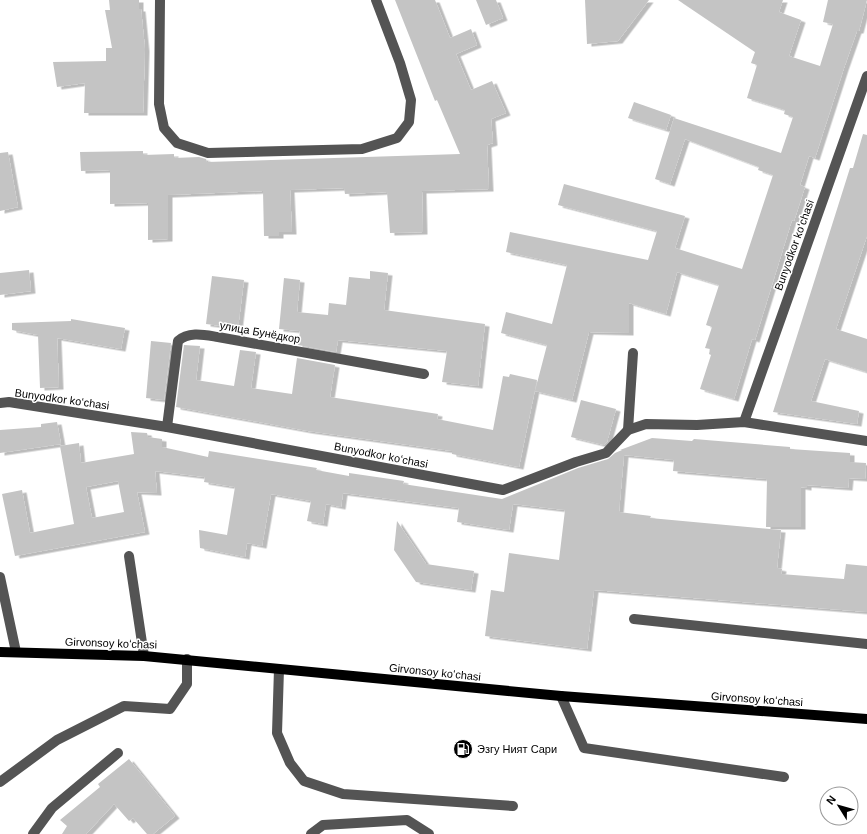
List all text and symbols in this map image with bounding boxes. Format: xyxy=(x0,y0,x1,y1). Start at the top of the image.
street label: Bunyodkor koʻchasi xyxy=(772,198,816,292)
street label: улица Бунёдкор xyxy=(219,319,301,345)
street label: Bunyodkor koʻchasi xyxy=(14,386,110,412)
street label: Bunyodkor koʻchasi xyxy=(333,440,429,470)
street label: Girvonsoy koʻchasi xyxy=(65,635,157,651)
street label: Girvonsoy koʻchasi xyxy=(388,661,482,683)
street label: Girvonsoy koʻchasi xyxy=(711,690,803,708)
fuel station icon: Эзгу Ният Сари xyxy=(452,738,474,760)
place label: Эзгу Ният Сари xyxy=(477,743,557,755)
north arrow xyxy=(819,786,859,826)
text: N xyxy=(824,793,838,807)

